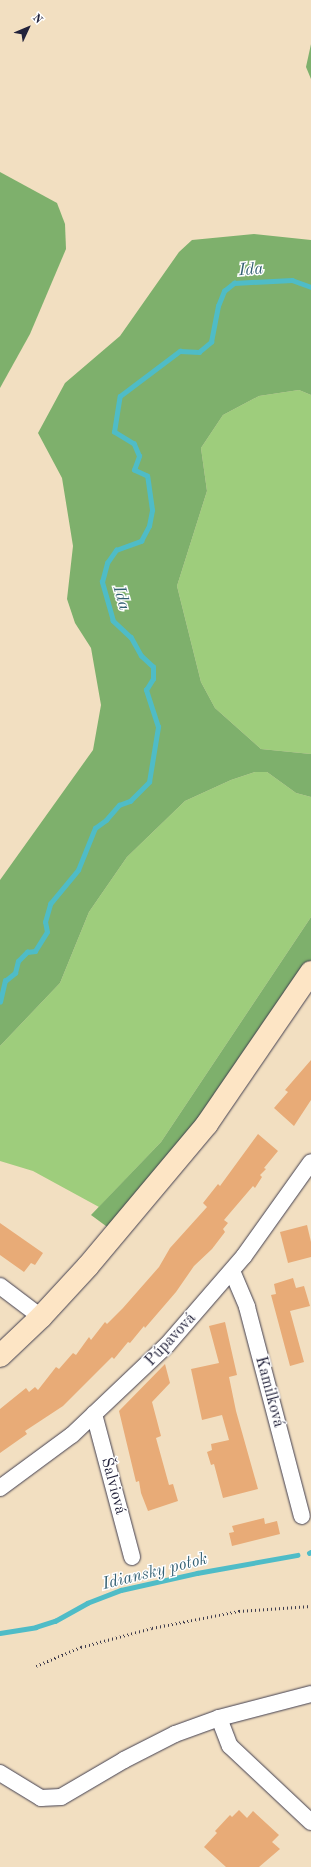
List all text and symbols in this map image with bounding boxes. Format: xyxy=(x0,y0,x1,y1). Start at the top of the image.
north arrow xyxy=(8,8,48,48)
text: N xyxy=(30,12,44,26)
water label: Ida xyxy=(238,259,264,281)
water label: Ida xyxy=(108,583,134,613)
street label: Púpavová xyxy=(141,1309,201,1371)
street label: Kamilková xyxy=(250,1354,288,1430)
street label: Šalviová xyxy=(96,1455,130,1517)
water label: Idiansky potok xyxy=(100,1549,210,1595)

